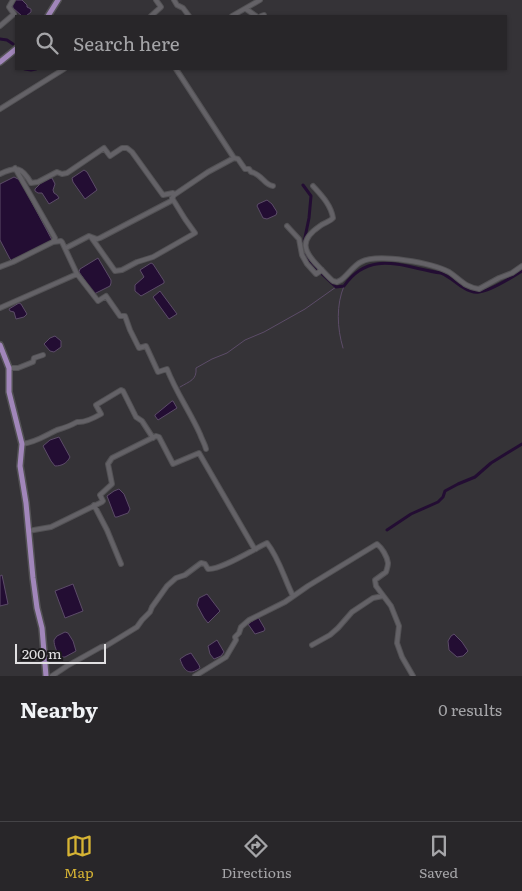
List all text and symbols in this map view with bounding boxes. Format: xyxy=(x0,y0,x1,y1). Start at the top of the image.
search box xyxy=(15,15,507,70)
icon: search xyxy=(33,29,61,57)
text: Search here xyxy=(73,29,180,57)
scale bar xyxy=(15,641,106,664)
text: 200 m xyxy=(22,643,62,663)
text: Nearby xyxy=(20,693,98,724)
text: 0 results xyxy=(438,697,502,721)
tab: Map xyxy=(64,832,94,882)
tab: Directions xyxy=(221,832,291,882)
tab: Saved xyxy=(419,832,458,882)

